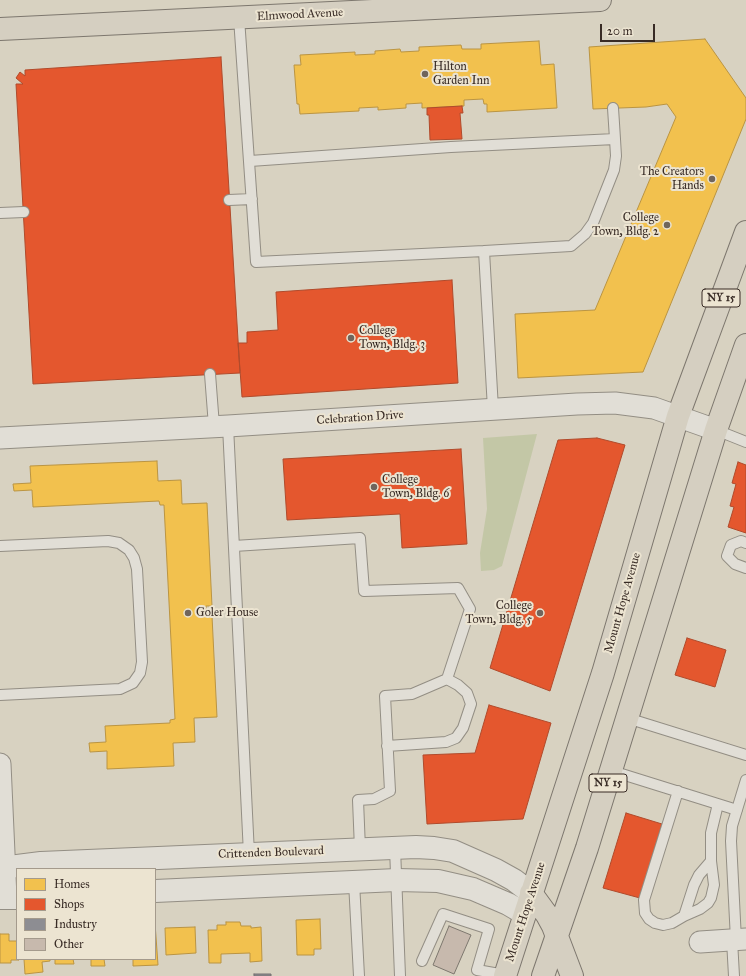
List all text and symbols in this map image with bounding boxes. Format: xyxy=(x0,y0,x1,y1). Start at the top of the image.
street label: Elmwood Avenue xyxy=(256,6,344,24)
scale bar xyxy=(602,16,657,42)
text: 20 m xyxy=(607,24,633,38)
place label: Hilton Garden Inn xyxy=(433,60,490,88)
marker: Hilton Garden Inn xyxy=(420,69,430,79)
place label: The Creators Hands xyxy=(640,165,704,193)
marker: The Creators Hands xyxy=(707,174,717,184)
place label: College Town, Bldg. 2 xyxy=(592,211,659,239)
marker: College Town, Bldg. 2 xyxy=(662,220,672,230)
road number: NY 15 xyxy=(702,289,740,307)
place label: College Town, Bldg. 3 xyxy=(359,324,425,352)
marker: College Town, Bldg. 3 xyxy=(346,333,356,343)
street label: Celebration Drive xyxy=(316,408,404,428)
place label: College Town, Bldg. 6 xyxy=(382,473,449,501)
marker: College Town, Bldg. 6 xyxy=(369,482,379,492)
street label: Mount Hope Avenue xyxy=(602,551,644,655)
place label: College Town, Bldg. 5 xyxy=(465,599,532,627)
place label: Goler House xyxy=(196,606,258,620)
marker: Goler House xyxy=(183,608,193,618)
marker: College Town, Bldg. 5 xyxy=(535,608,545,618)
road number: NY 15 xyxy=(589,774,627,792)
street label: Crittenden Boulevard xyxy=(218,844,324,862)
street label: Mount Hope Avenue xyxy=(503,860,549,964)
legend xyxy=(16,868,156,960)
text: Homes xyxy=(54,877,90,891)
text: Shops xyxy=(54,897,84,911)
text: Industry xyxy=(54,917,97,931)
text: Other xyxy=(54,937,84,951)

